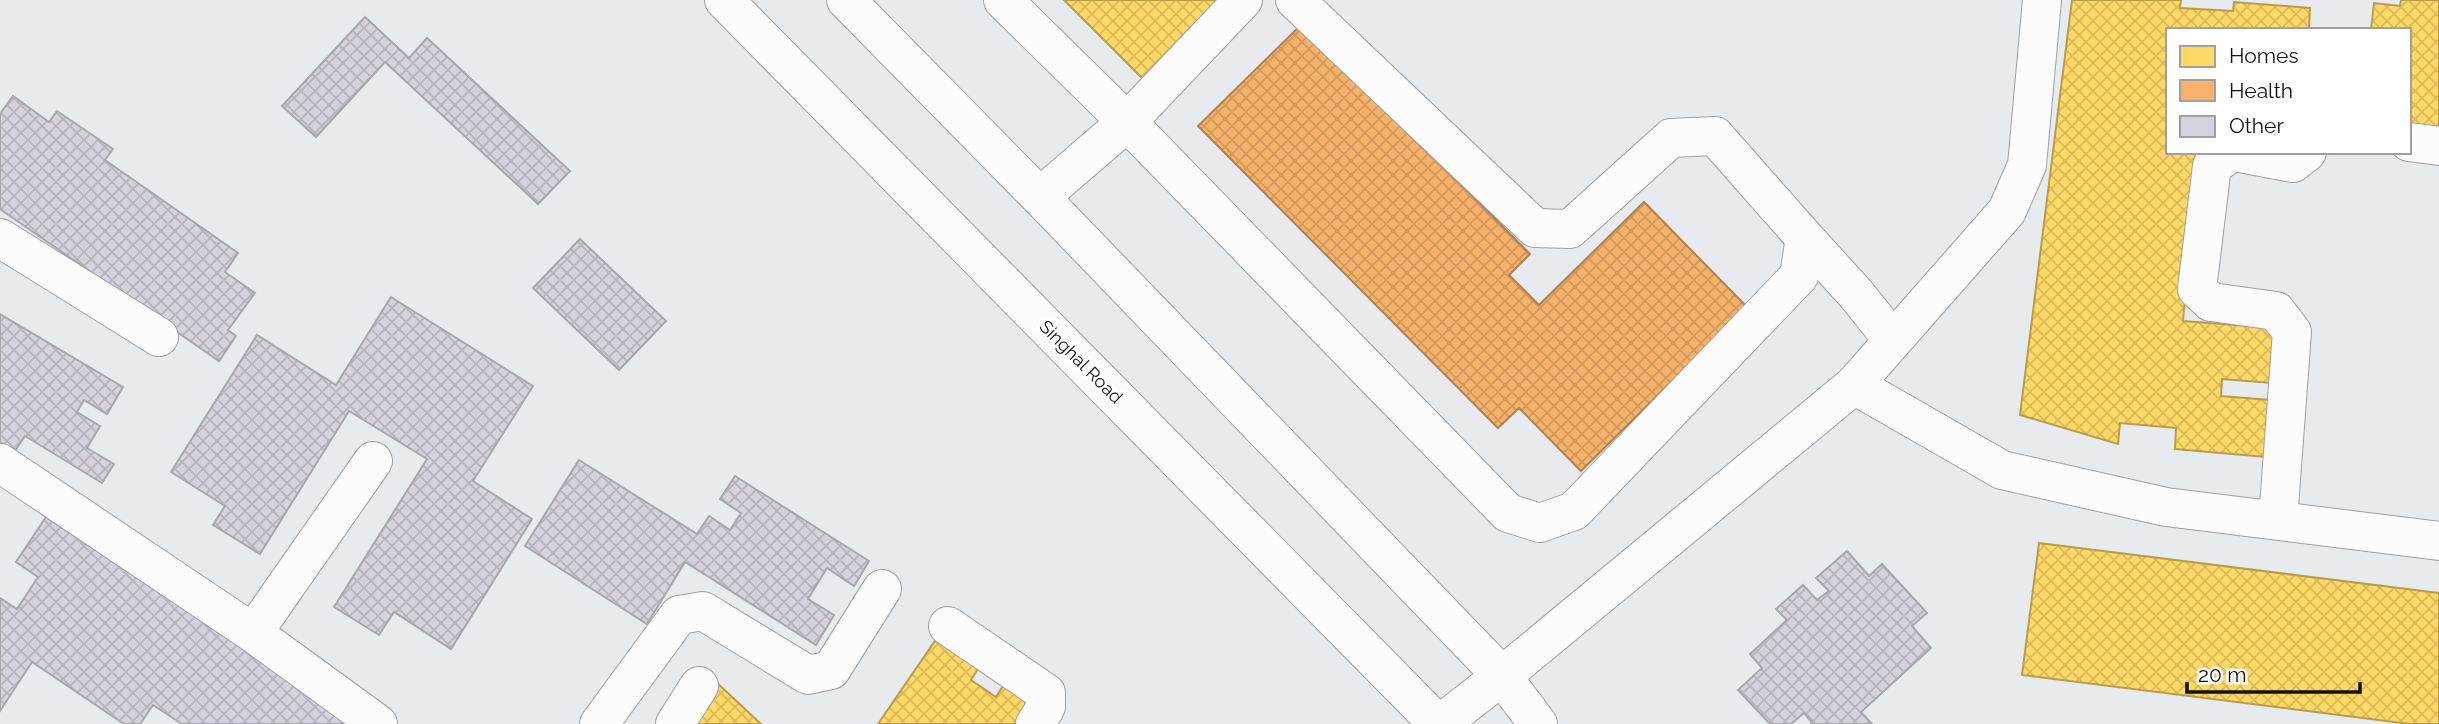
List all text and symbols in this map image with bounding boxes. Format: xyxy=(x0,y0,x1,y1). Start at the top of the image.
legend xyxy=(2166,28,2411,154)
text: Homes xyxy=(2229,43,2299,68)
text: Health xyxy=(2229,78,2293,103)
text: Other xyxy=(2229,113,2284,138)
street label: Singhal Road xyxy=(1035,316,1127,408)
scale bar xyxy=(2187,650,2360,694)
text: 20 m xyxy=(2198,662,2246,687)

